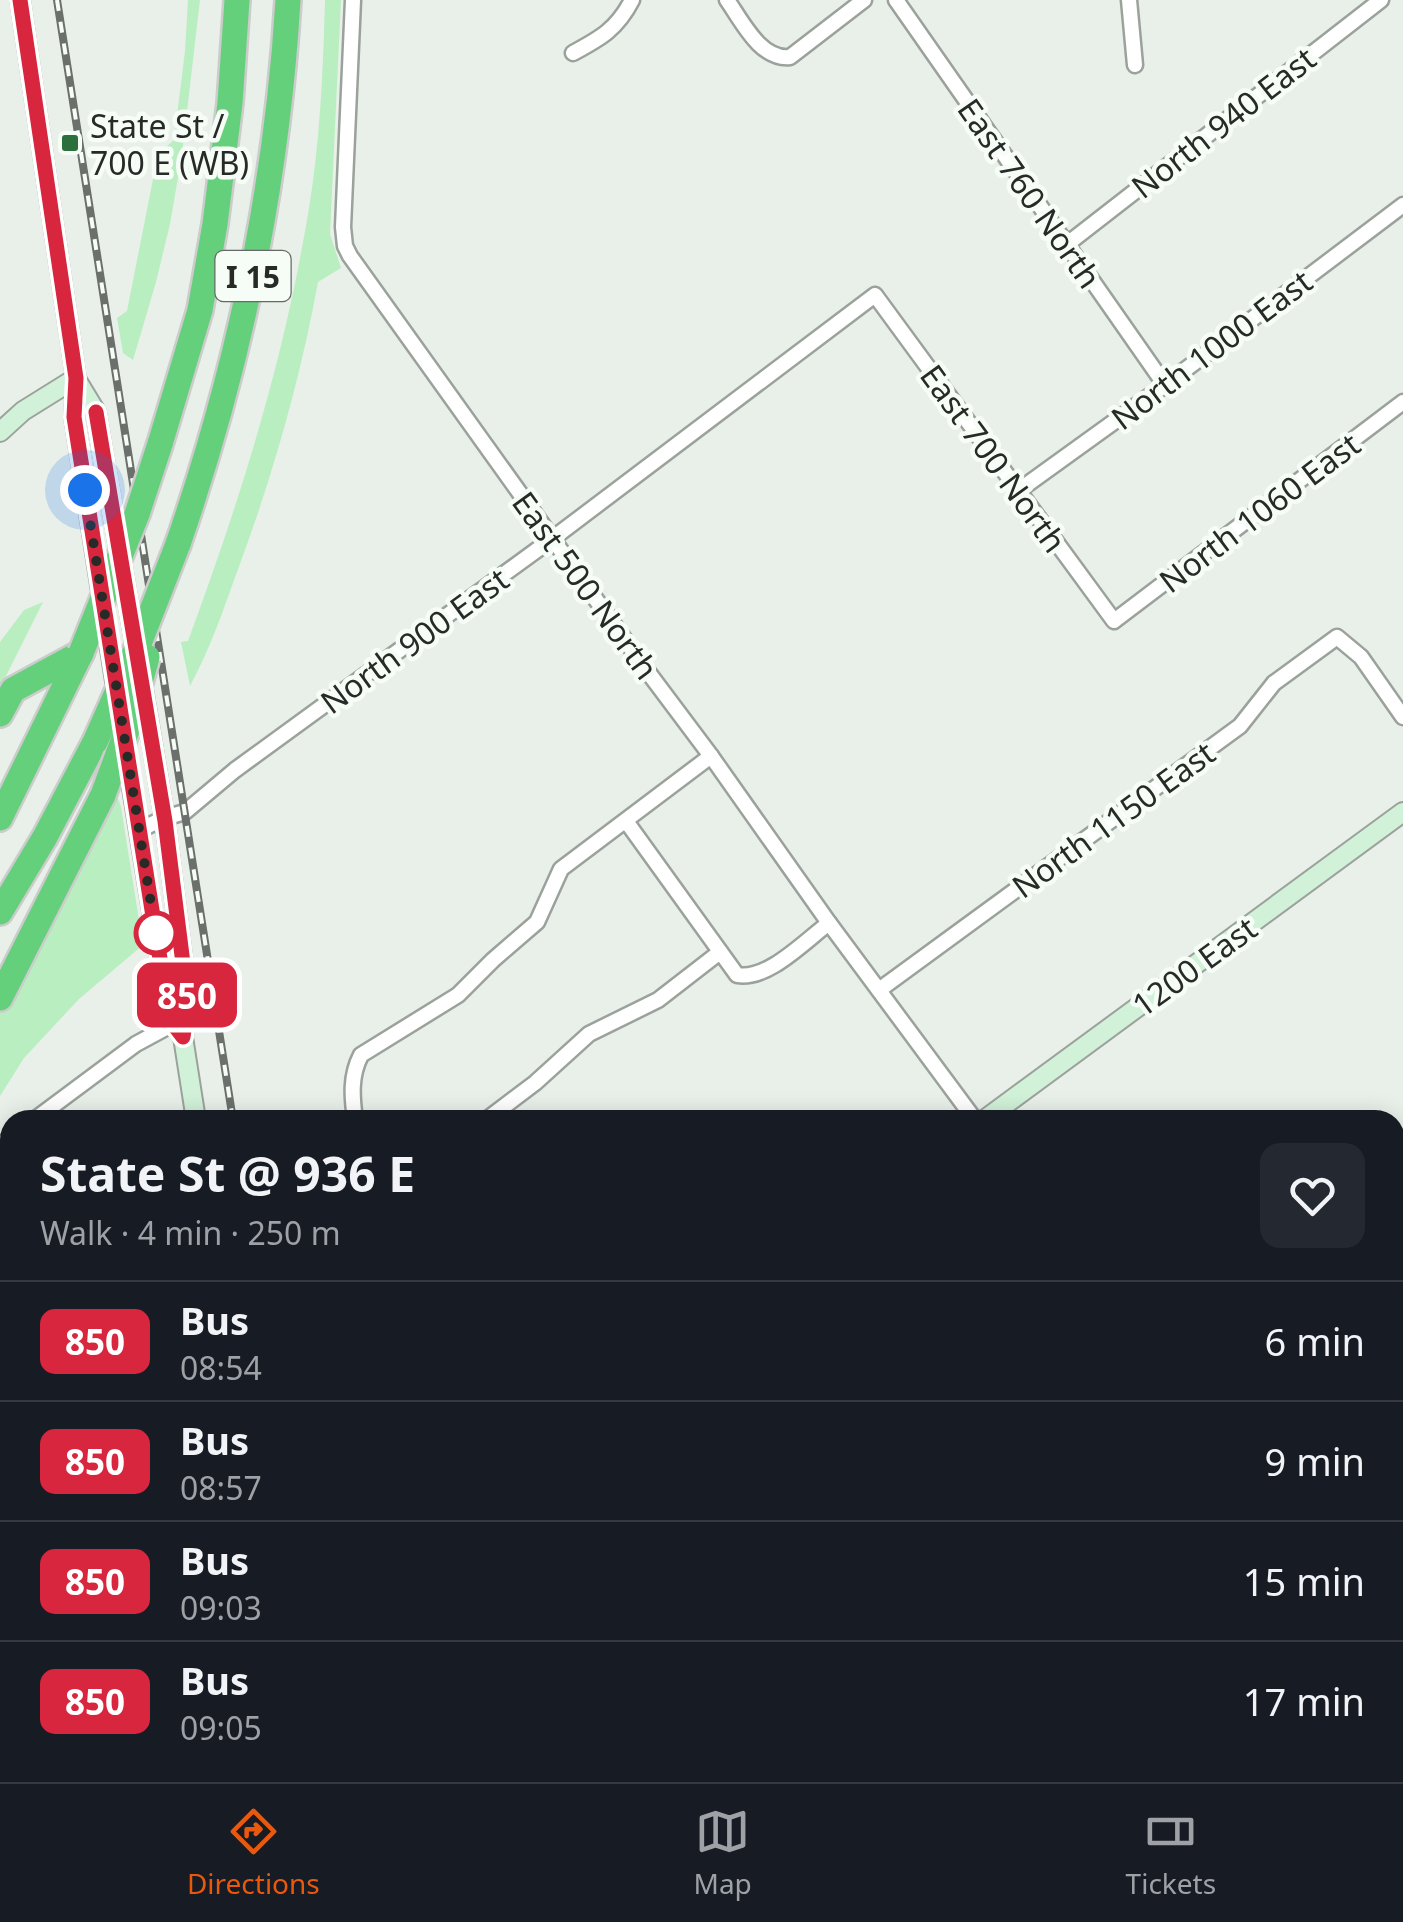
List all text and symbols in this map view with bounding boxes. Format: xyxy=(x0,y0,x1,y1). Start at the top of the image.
street label: North 940 East xyxy=(1122,37,1324,207)
street label: East 760 North xyxy=(949,90,1111,296)
place label: State St / 700 E (WB) xyxy=(90,104,249,184)
marker: State St / 700 E (WB) xyxy=(59,132,81,154)
road number: I 15 xyxy=(216,251,290,301)
street label: North 1000 East xyxy=(1102,259,1320,439)
street label: East 700 North xyxy=(911,355,1077,561)
street label: North 1060 East xyxy=(1150,422,1368,602)
your location xyxy=(60,465,110,515)
street label: East 500 North xyxy=(503,482,669,688)
street label: North 900 East xyxy=(311,557,517,723)
street label: North 1150 East xyxy=(1003,731,1223,907)
street label: 1200 East xyxy=(1123,906,1265,1026)
unlabelled marker xyxy=(135,912,177,954)
line badge: 850 xyxy=(130,962,244,1028)
text: 850 xyxy=(157,972,217,1019)
text: State St @ 936 E xyxy=(40,1141,415,1206)
button: heart xyxy=(1260,1143,1365,1248)
text: Walk · 4 min · 250 m xyxy=(40,1211,341,1254)
text: Bus xyxy=(180,1294,249,1346)
text: 6 min xyxy=(1265,1315,1365,1367)
text: 850 xyxy=(65,1318,125,1365)
text: 08:54 xyxy=(180,1346,262,1389)
text: Bus xyxy=(180,1414,249,1466)
text: 9 min xyxy=(1265,1435,1365,1487)
text: 850 xyxy=(65,1438,125,1485)
text: 08:57 xyxy=(180,1466,262,1509)
text: Bus xyxy=(180,1534,249,1586)
text: 15 min xyxy=(1243,1555,1365,1607)
text: 850 xyxy=(65,1558,125,1605)
text: 09:03 xyxy=(180,1586,262,1629)
text: Bus xyxy=(180,1654,249,1706)
text: 17 min xyxy=(1243,1675,1365,1727)
text: 850 xyxy=(65,1678,125,1725)
text: 09:05 xyxy=(180,1706,262,1749)
tab: Directions xyxy=(187,1804,320,1902)
tab: Map xyxy=(694,1804,752,1902)
tab: Tickets xyxy=(1126,1804,1216,1902)

